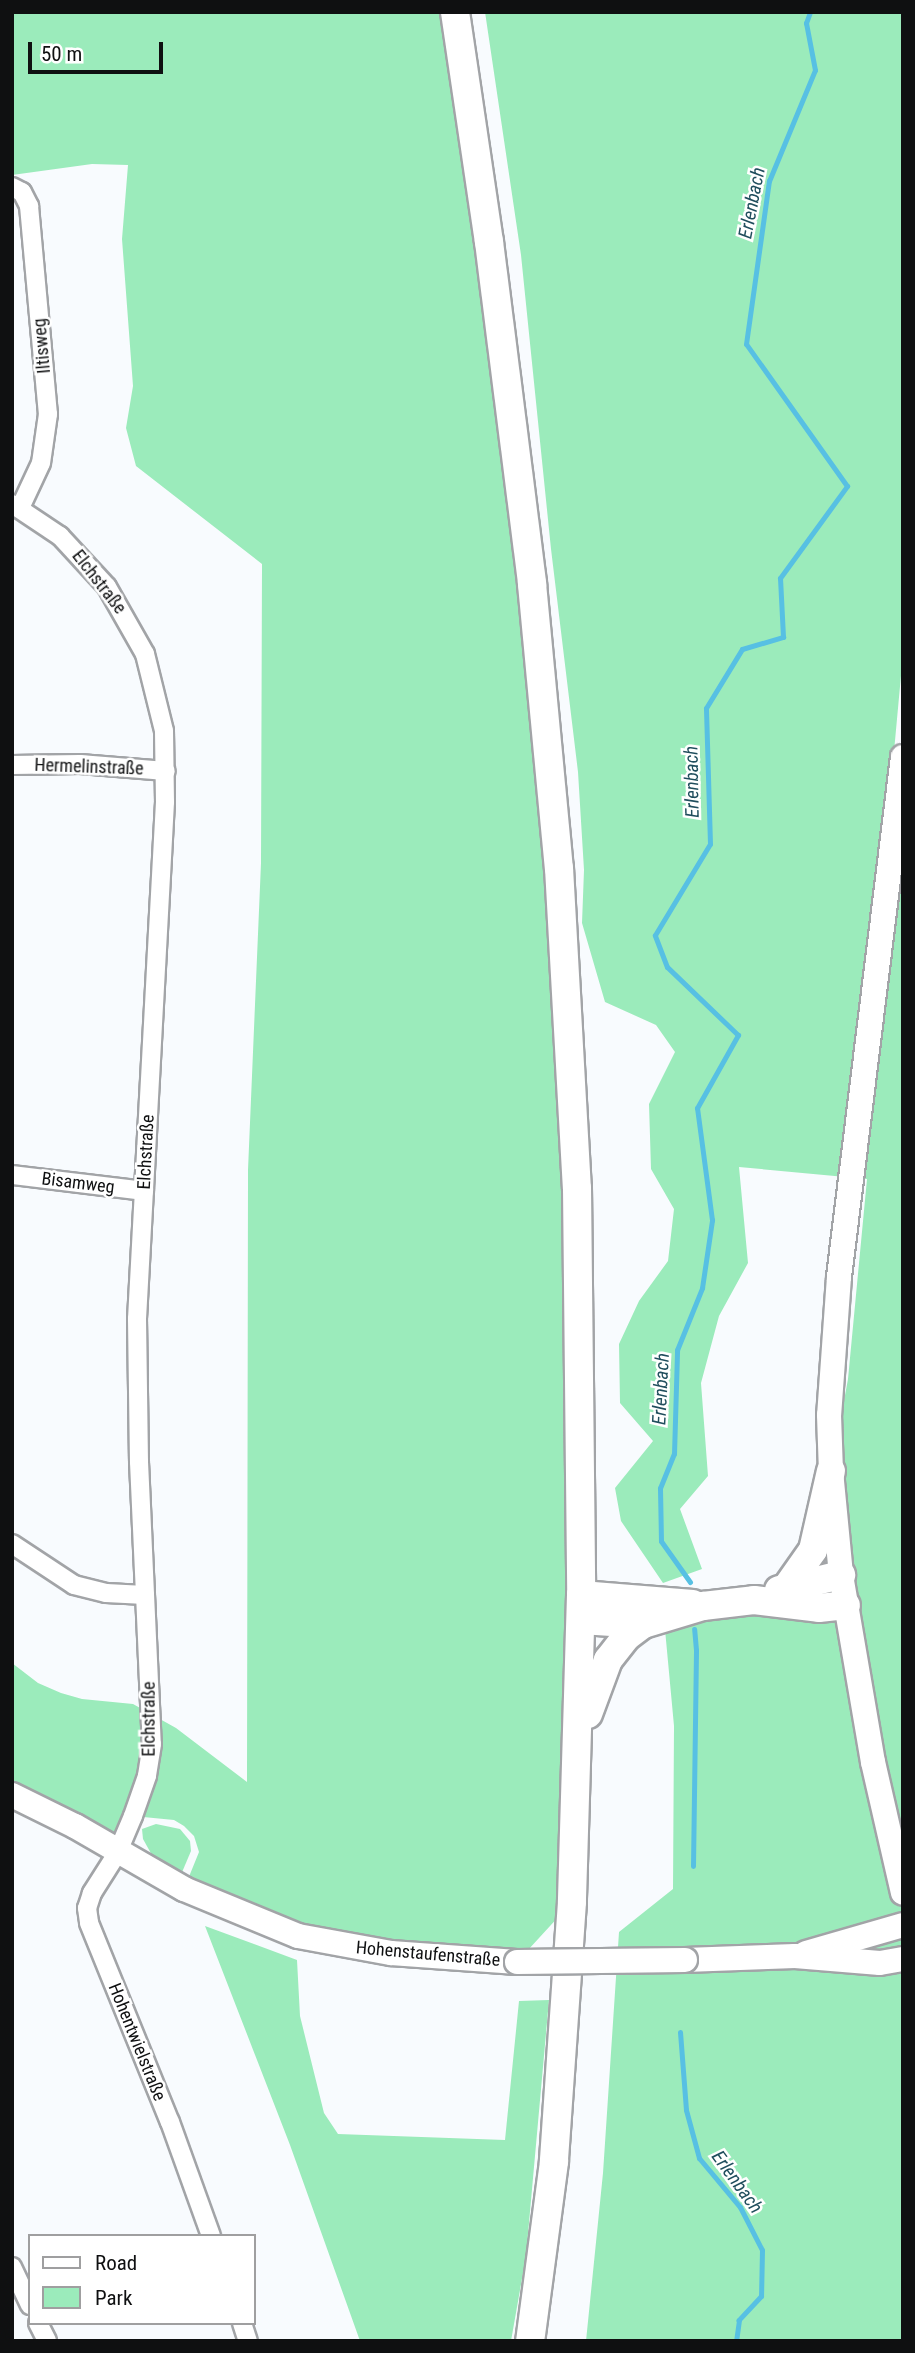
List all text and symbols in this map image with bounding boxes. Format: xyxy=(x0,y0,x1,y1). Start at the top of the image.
scale bar xyxy=(32,28,166,72)
text: 50 m xyxy=(41,42,82,66)
water label: Erlenbach xyxy=(734,166,770,240)
street label: Iltisweg xyxy=(29,318,55,374)
street label: Elchstraße xyxy=(67,546,131,618)
water label: Erlenbach xyxy=(680,746,704,818)
street label: Hermelinstraße xyxy=(34,754,144,780)
street label: Elchstraße xyxy=(133,1114,159,1190)
street label: Bisamweg xyxy=(40,1168,116,1198)
water label: Erlenbach xyxy=(648,1353,674,1425)
street label: Elchstraße xyxy=(138,1681,160,1757)
street label: Hohenstaufenstraße xyxy=(355,1937,501,1971)
street label: Hohentwielstraße xyxy=(104,1980,170,2104)
water label: Erlenbach xyxy=(707,2146,767,2218)
legend xyxy=(28,2234,256,2325)
text: Road xyxy=(95,2251,137,2275)
text: Park xyxy=(95,2286,132,2310)

